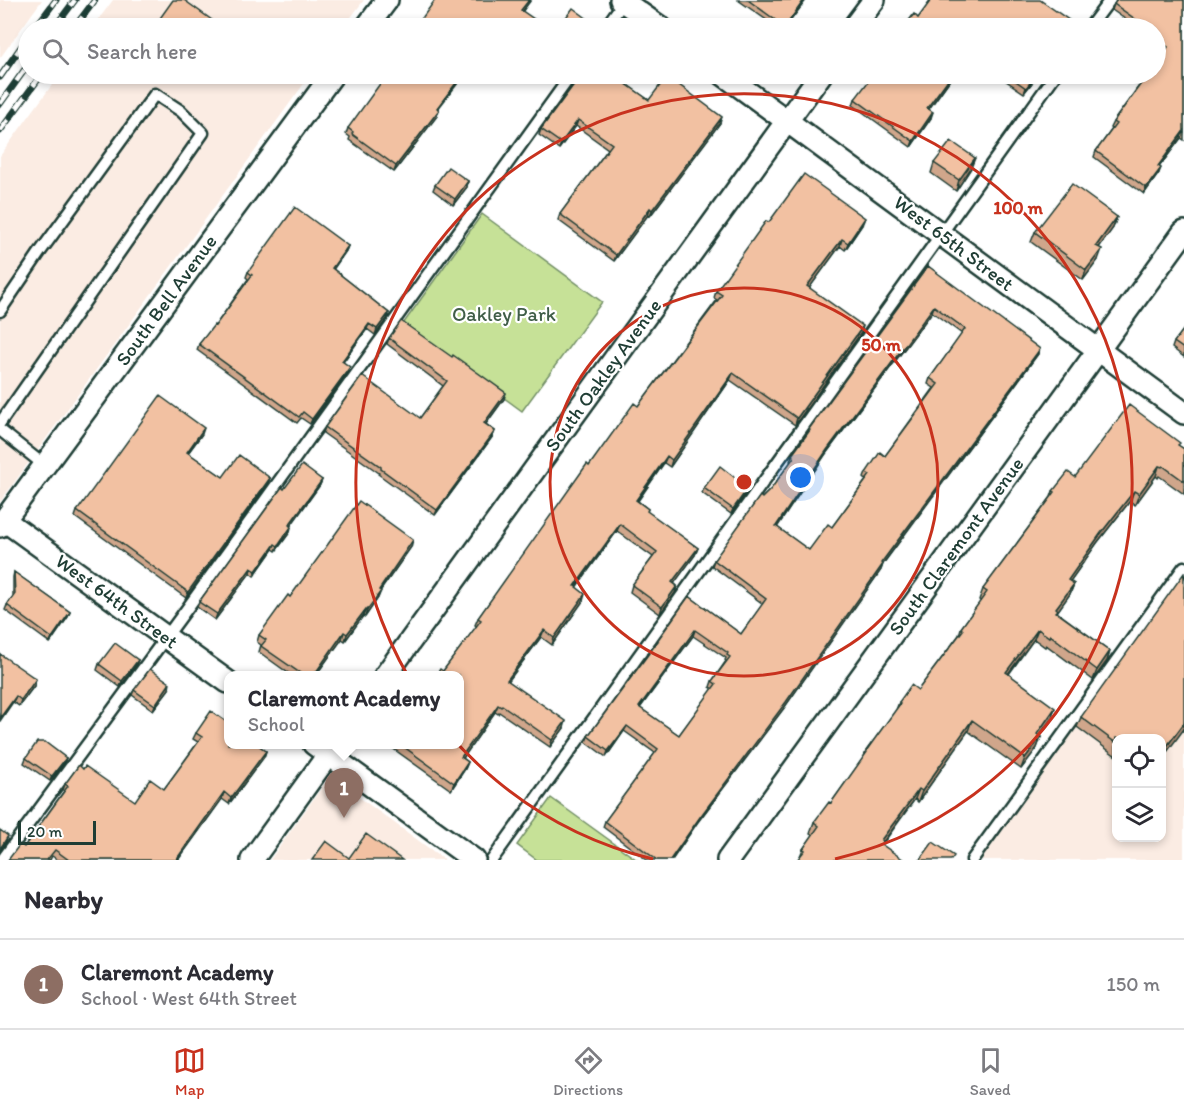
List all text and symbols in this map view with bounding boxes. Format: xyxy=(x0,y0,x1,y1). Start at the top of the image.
search box xyxy=(18,18,1166,84)
icon: search xyxy=(39,35,72,68)
text: Search here xyxy=(87,38,197,65)
street label: West 65th Street xyxy=(889,190,1019,296)
text: 100 m xyxy=(993,197,1044,219)
street label: South Bell Avenue xyxy=(110,230,222,370)
street label: South Oakley Avenue xyxy=(540,294,666,456)
park label: Oakley Park xyxy=(452,302,556,326)
text: 50 m xyxy=(861,334,902,356)
street label: South Claremont Avenue xyxy=(883,452,1029,640)
your location xyxy=(786,463,815,492)
centre of rings xyxy=(734,472,754,492)
street label: West 64th Street xyxy=(51,549,183,653)
popup xyxy=(224,671,464,749)
text: Claremont Academy xyxy=(248,685,440,712)
text: School xyxy=(248,712,305,736)
map controls xyxy=(1112,734,1166,842)
button: locate xyxy=(1112,734,1166,788)
pin: 1 xyxy=(324,768,364,818)
button: layers xyxy=(1112,788,1166,842)
scale bar xyxy=(18,818,96,846)
text: 20 m xyxy=(27,822,62,841)
text: Nearby xyxy=(24,883,103,915)
text: Claremont Academy xyxy=(81,959,273,986)
text: 1 xyxy=(39,972,48,996)
text: 150 m xyxy=(1107,972,1160,996)
text: School · West 64th Street xyxy=(81,986,297,1010)
tab: Map xyxy=(173,1044,206,1099)
tab: Directions xyxy=(553,1044,623,1099)
tab: Saved xyxy=(970,1044,1011,1099)

